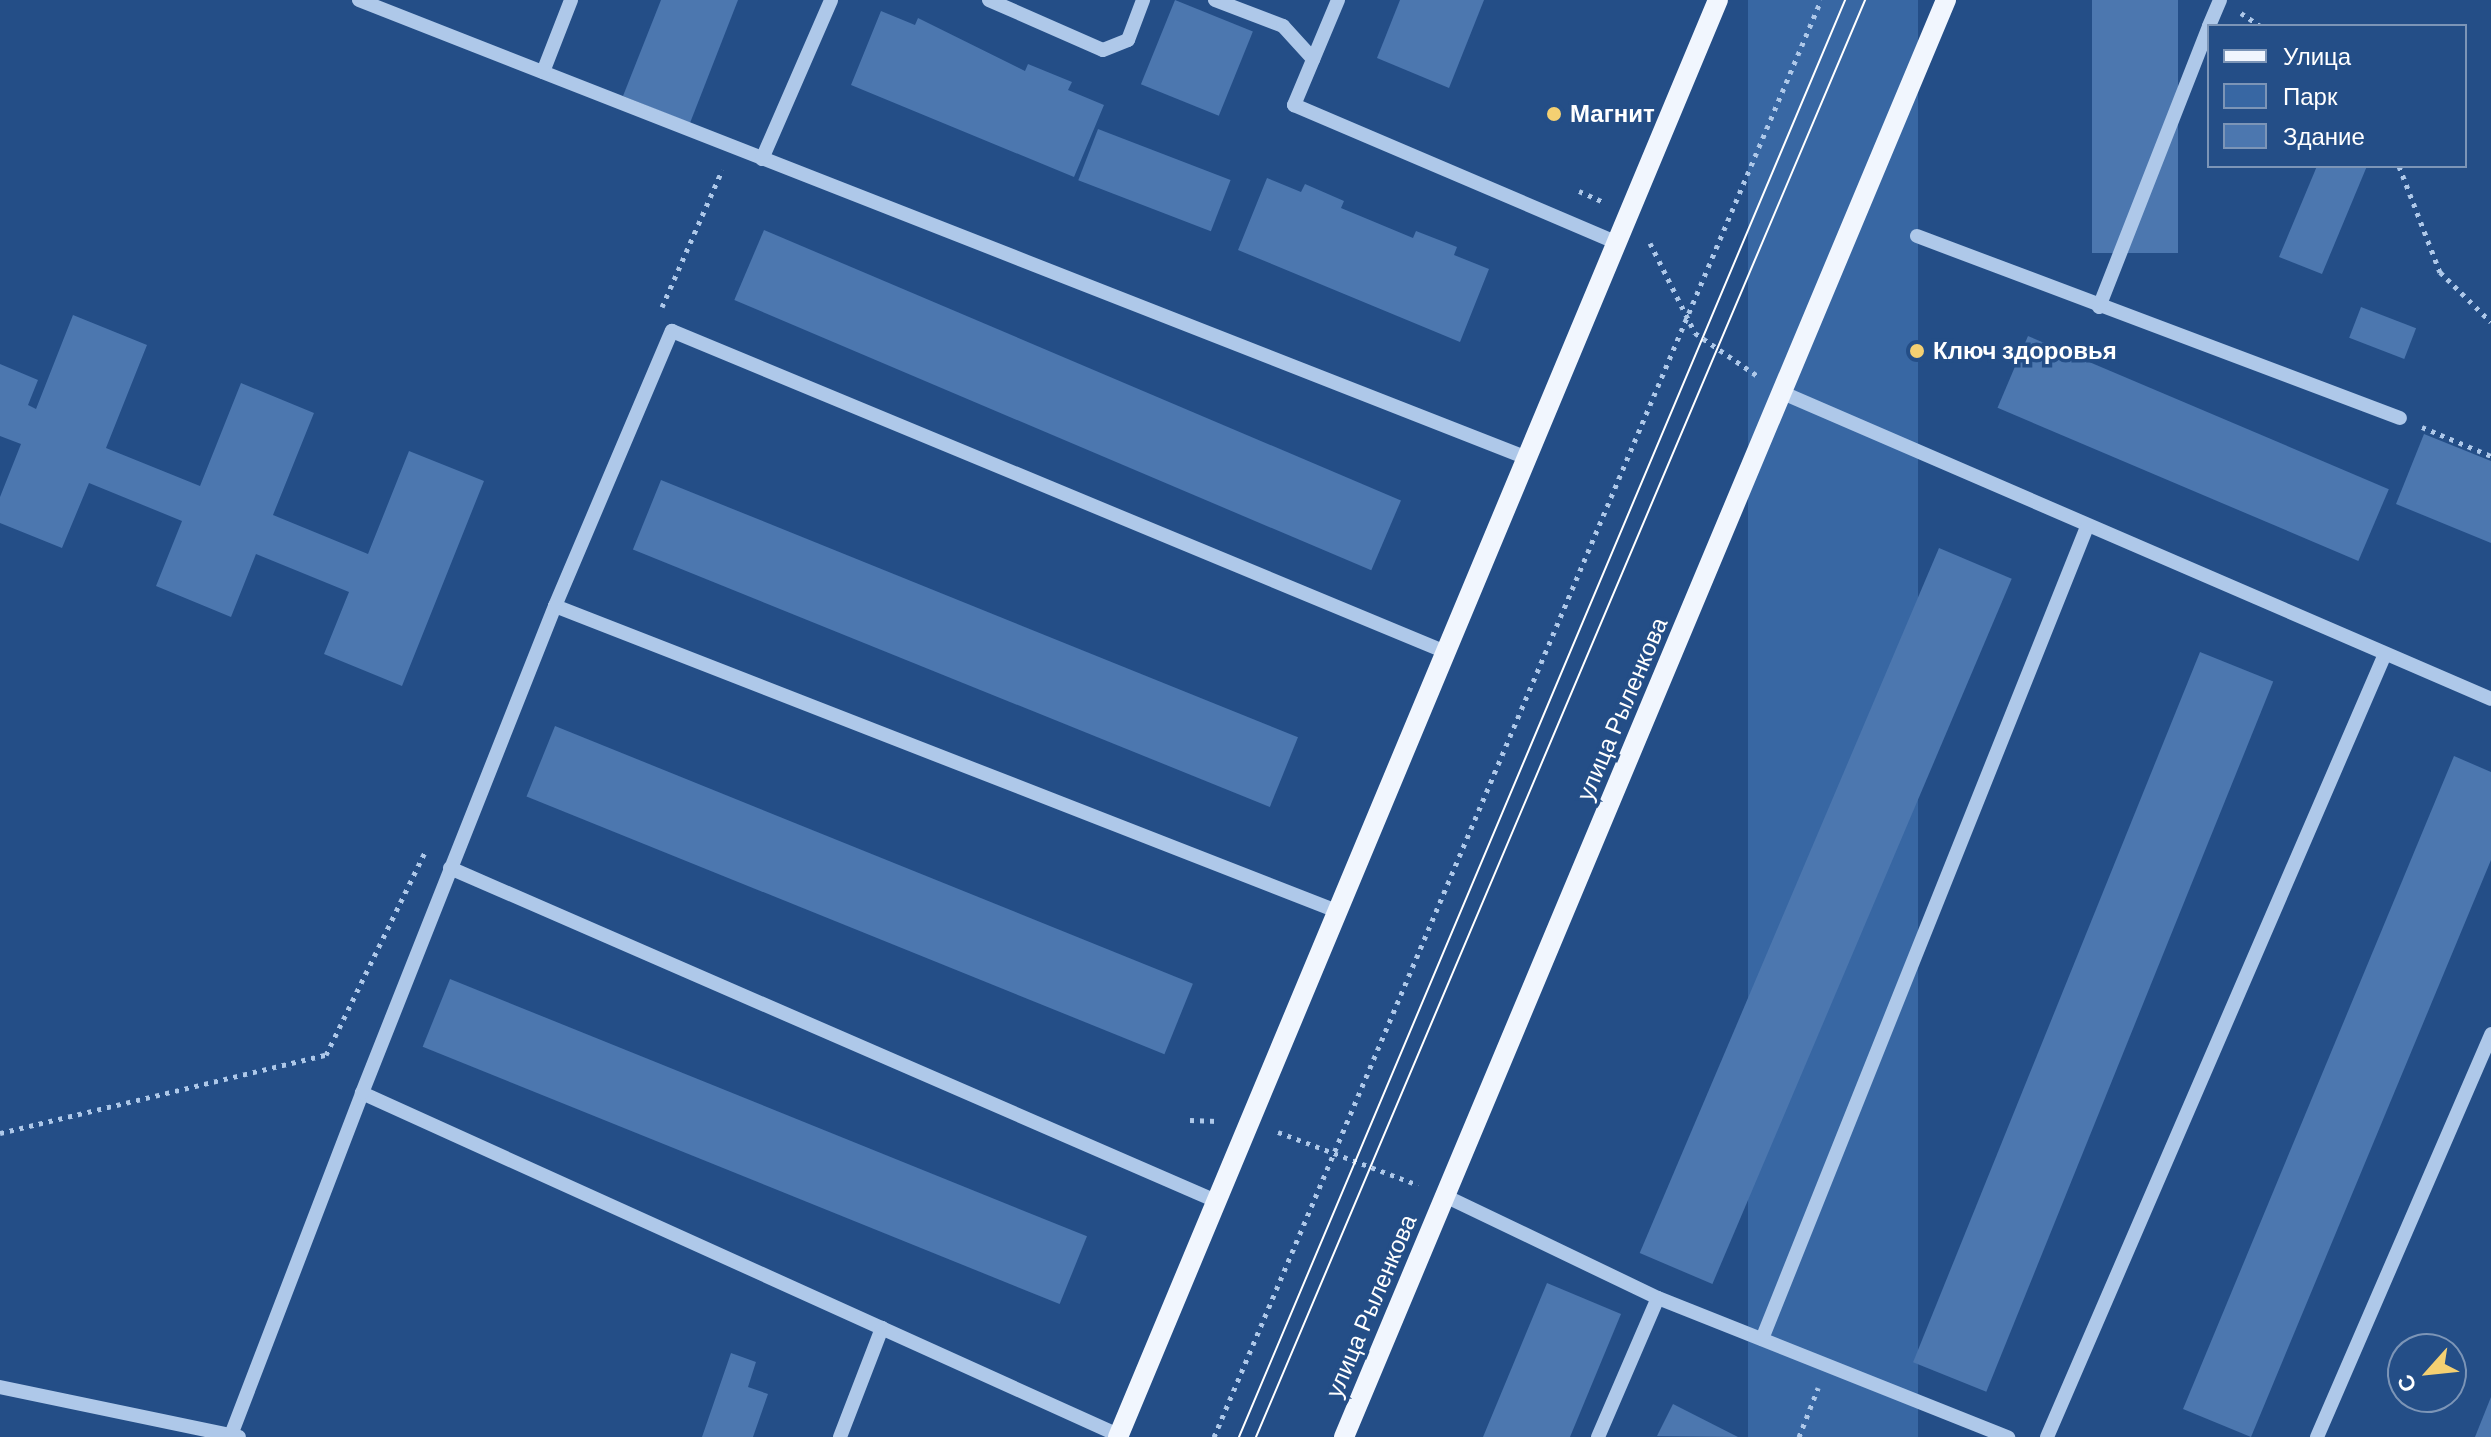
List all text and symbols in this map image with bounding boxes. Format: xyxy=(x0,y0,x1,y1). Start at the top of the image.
legend xyxy=(2207,24,2467,168)
text: Улица xyxy=(2283,41,2351,72)
text: Парк xyxy=(2283,81,2337,112)
place label: Магнит xyxy=(1570,100,1655,128)
marker: Магнит xyxy=(1545,105,1563,123)
text: Здание xyxy=(2283,121,2365,152)
place label: Ключ здоровья xyxy=(1933,337,2117,365)
marker: Ключ здоровья xyxy=(1908,342,1926,360)
street label: улица Рыленкова xyxy=(1570,613,1674,805)
street label: улица Рыленкова xyxy=(1319,1210,1423,1402)
north arrow xyxy=(2387,1333,2467,1413)
text: С xyxy=(2390,1370,2423,1397)

